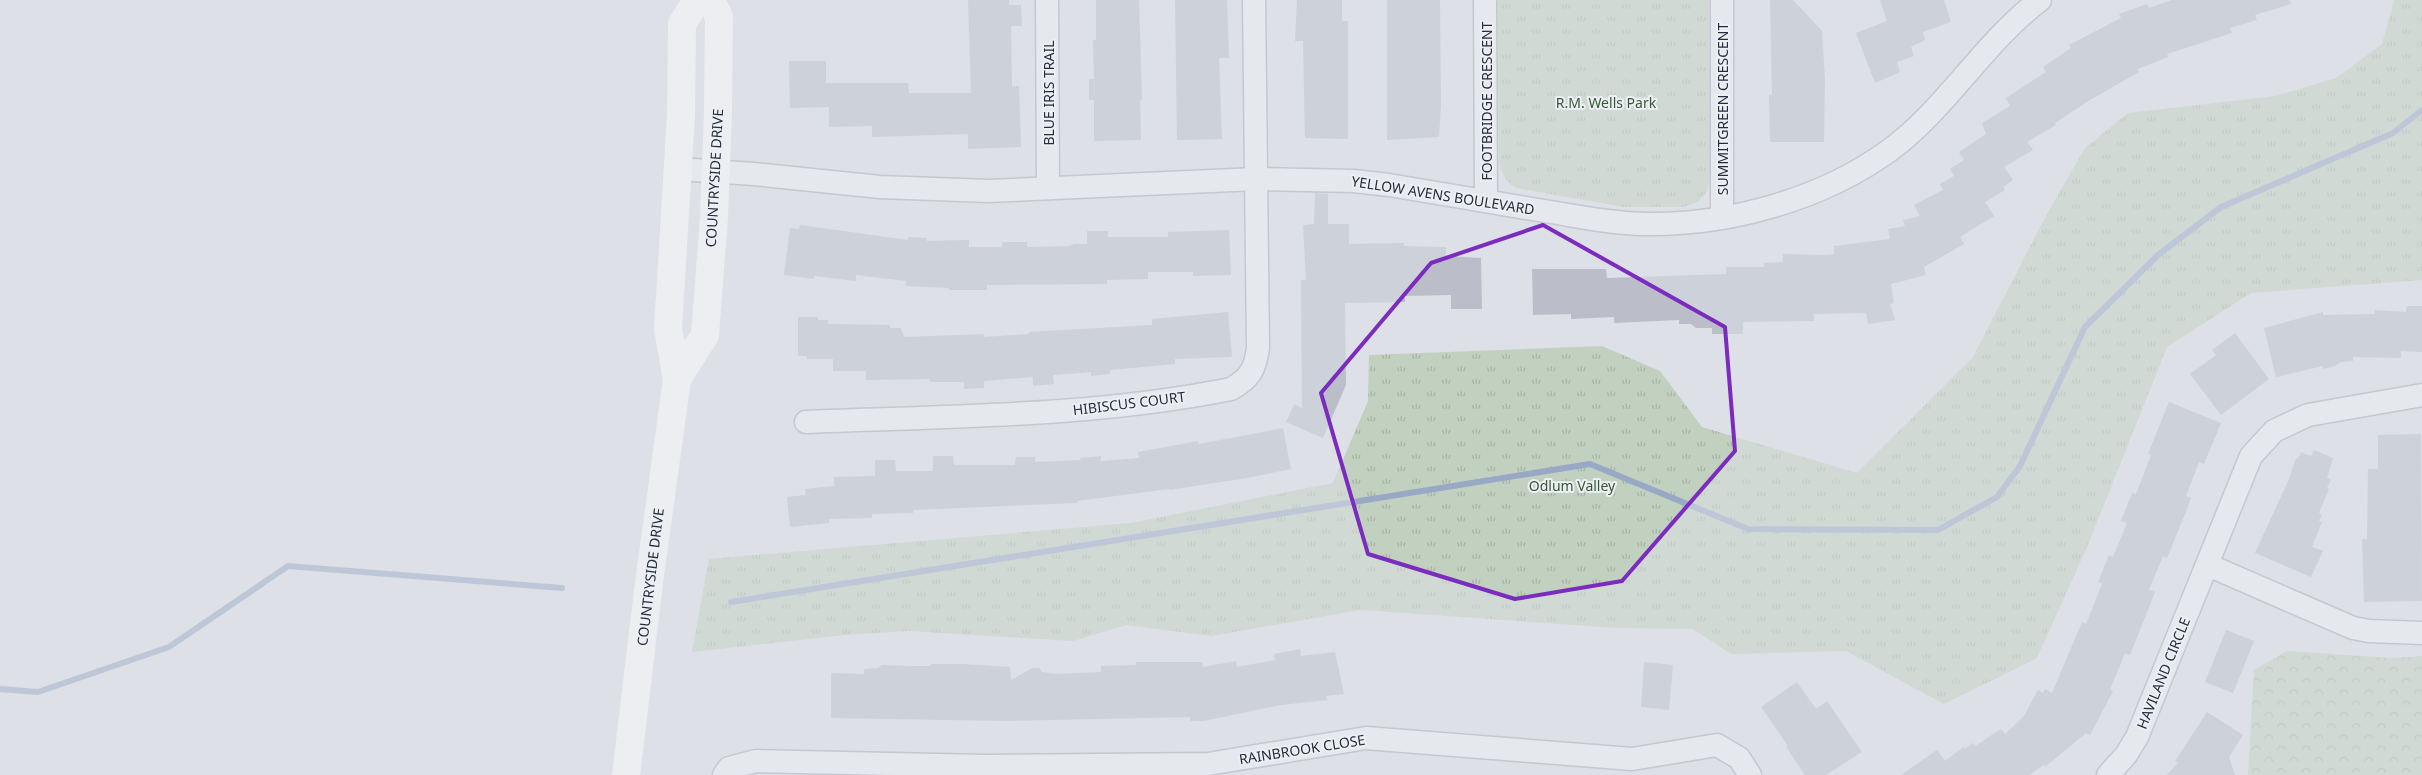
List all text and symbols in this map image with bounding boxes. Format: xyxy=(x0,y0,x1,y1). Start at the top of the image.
street label: FOOTBRIDGE CRESCENT xyxy=(1477,21,1496,180)
street label: SUMMITGREEN CRESCENT xyxy=(1713,23,1732,195)
street label: BLUE IRIS TRAIL xyxy=(1039,41,1058,146)
park label: R.M. Wells Park xyxy=(1556,93,1657,112)
street label: COUNTRYSIDE DRIVE xyxy=(701,108,727,248)
street label: YELLOW AVENS BOULEVARD xyxy=(1350,171,1536,219)
street label: HIBISCUS COURT xyxy=(1072,387,1187,419)
park label: Odlum Valley xyxy=(1529,476,1616,495)
street label: COUNTRYSIDE DRIVE xyxy=(632,507,668,647)
street label: HAVILAND CIRCLE xyxy=(2132,614,2194,732)
street label: RAINBROOK CLOSE xyxy=(1238,730,1366,768)

